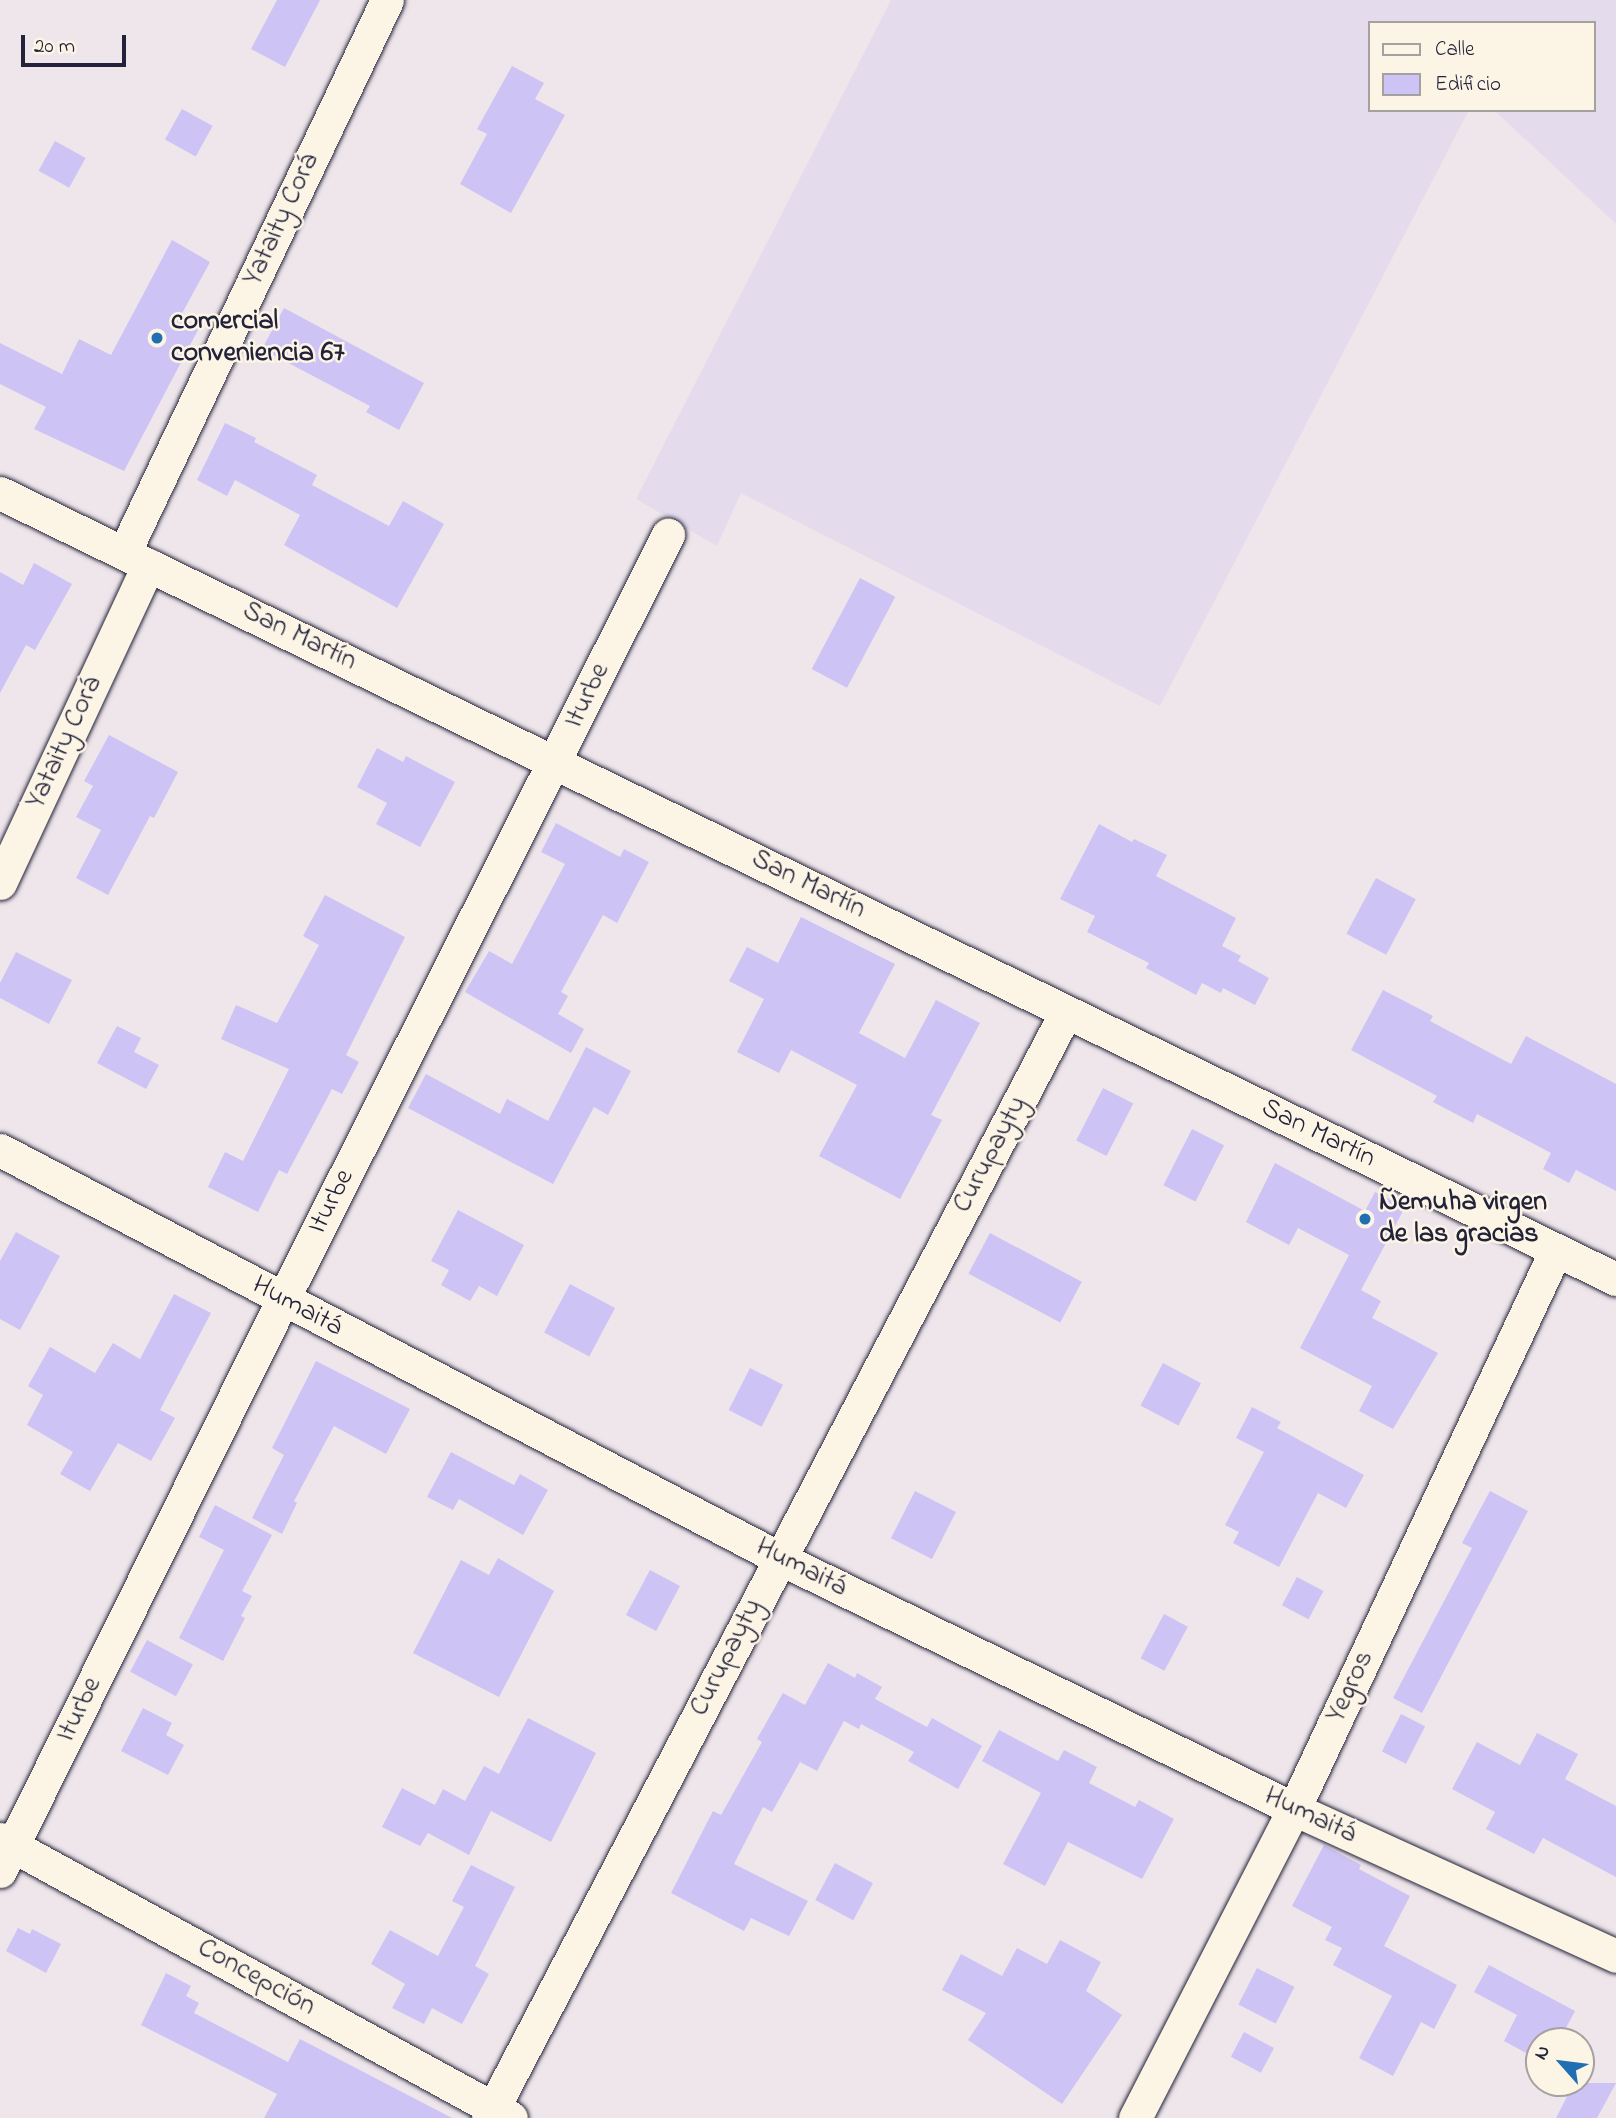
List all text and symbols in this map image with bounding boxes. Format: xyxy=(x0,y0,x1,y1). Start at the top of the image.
scale bar xyxy=(24,21,130,65)
legend xyxy=(1368,21,1595,112)
text: 20 m xyxy=(34,32,75,62)
text: Calle xyxy=(1435,35,1474,65)
text: Edificio xyxy=(1435,70,1501,100)
street label: Yataity Corá xyxy=(237,148,327,292)
place label: comercial conveniencia 67 xyxy=(171,305,345,371)
marker: comercial conveniencia 67 xyxy=(149,330,165,346)
street label: San Martín xyxy=(236,595,362,679)
street label: Iturbe xyxy=(558,658,618,734)
street label: Yataity Corá xyxy=(20,671,110,815)
street label: San Martín xyxy=(745,843,871,927)
street label: Curupayty xyxy=(946,1091,1036,1219)
street label: San Martín xyxy=(1255,1092,1381,1176)
street label: Iturbe xyxy=(302,1164,362,1240)
place label: Ñemuha virgen de las gracias xyxy=(1379,1186,1547,1252)
marker: Ñemuha virgen de las gracias xyxy=(1357,1211,1373,1227)
street label: Humaitá xyxy=(246,1269,348,1345)
street label: Humaitá xyxy=(750,1531,852,1605)
street label: Curupayty xyxy=(683,1594,771,1722)
street label: Yegros xyxy=(1320,1646,1382,1728)
street label: Iturbe xyxy=(50,1672,110,1748)
street label: Humaitá xyxy=(1259,1780,1361,1852)
street label: Concepción xyxy=(191,1932,321,2024)
north arrow xyxy=(1525,2027,1595,2097)
text: N xyxy=(1528,2041,1558,2065)

